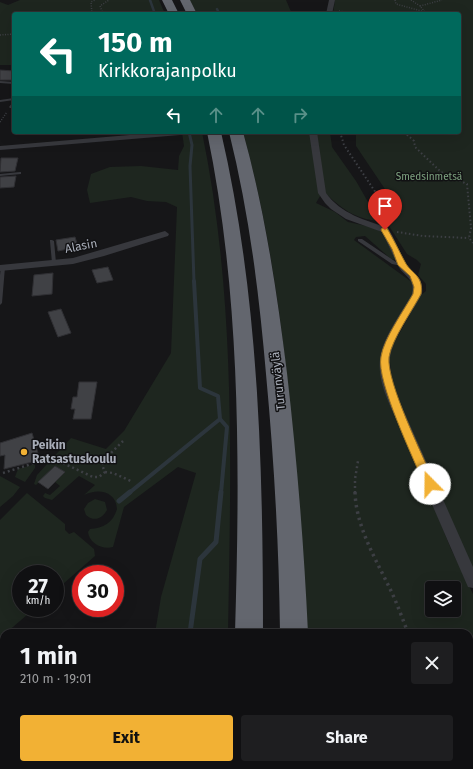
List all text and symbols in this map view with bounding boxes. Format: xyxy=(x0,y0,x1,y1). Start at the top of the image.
text: 150 m xyxy=(98,26,173,59)
icon: left xyxy=(32,28,84,80)
text: Kirkkorajanpolku xyxy=(98,60,237,82)
icon: left xyxy=(163,104,185,126)
icon: ahead xyxy=(205,104,227,126)
icon: ahead xyxy=(247,104,269,126)
icon: right xyxy=(289,104,311,126)
park label: Smedsinmetsä xyxy=(396,171,462,183)
pin xyxy=(368,189,402,230)
icon: arrive xyxy=(374,195,396,217)
street label: Alasin xyxy=(64,236,98,256)
street label: Turunväylä xyxy=(268,351,288,411)
place label: Peikin Ratsastuskoulu xyxy=(32,438,117,466)
marker: Peikin Ratsastuskoulu xyxy=(19,447,29,457)
position arrow xyxy=(409,463,451,505)
speed limit sign: 30 xyxy=(72,565,124,617)
text: 27 xyxy=(28,574,48,598)
map controls xyxy=(425,581,461,617)
button: layers xyxy=(425,581,461,617)
text: km/h xyxy=(26,595,50,607)
text: 1 min xyxy=(20,642,78,670)
button: close xyxy=(411,642,453,684)
text: 210 m · 19:01 xyxy=(20,671,92,686)
button: Exit xyxy=(20,715,233,761)
button: Share xyxy=(241,715,453,761)

